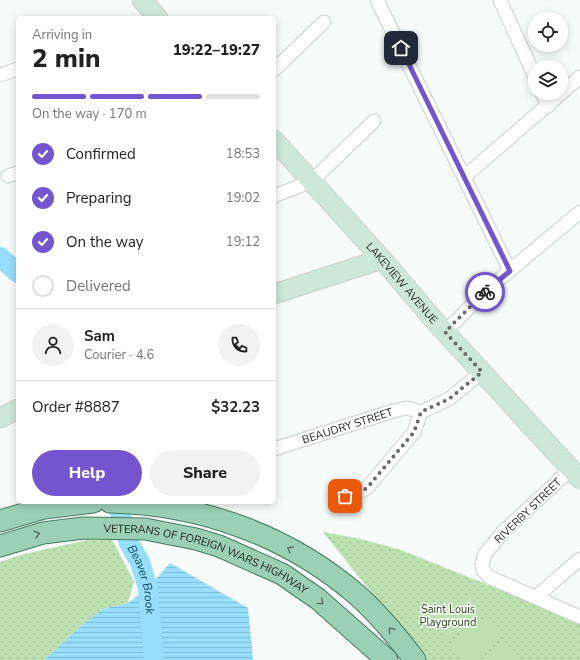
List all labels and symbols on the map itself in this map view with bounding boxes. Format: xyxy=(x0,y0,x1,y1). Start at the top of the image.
pin xyxy=(384,31,418,65)
street label: LAKEVIEW AVENUE xyxy=(363,239,441,327)
courier xyxy=(465,272,505,312)
street label: BEAUDRY STREET xyxy=(300,404,395,447)
street label: RIVERBY STREET xyxy=(491,475,565,547)
pin xyxy=(328,479,362,513)
street label: VETERANS OF FOREIGN WARS HIGHWAY xyxy=(102,521,311,598)
one-way arrow xyxy=(34,530,41,539)
water label: Beaver Brook xyxy=(124,542,158,616)
one-way arrow xyxy=(287,546,294,553)
one-way arrow xyxy=(316,597,323,604)
park label: Saint Louis Playground xyxy=(420,602,476,630)
one-way arrow xyxy=(388,627,395,634)

